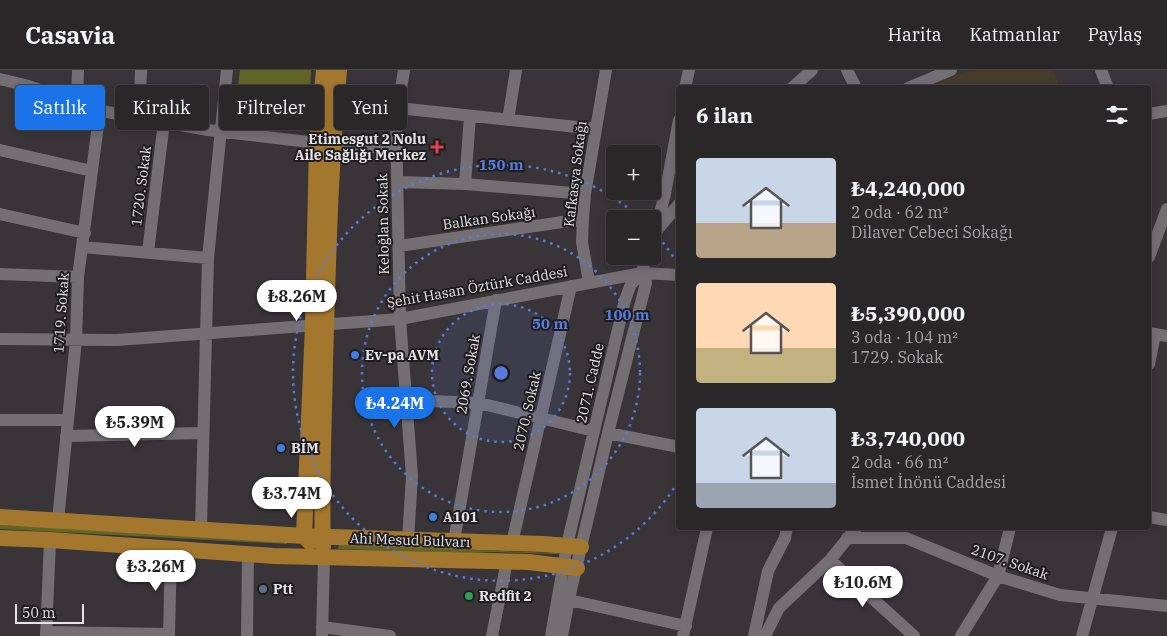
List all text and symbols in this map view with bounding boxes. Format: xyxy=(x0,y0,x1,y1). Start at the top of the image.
text: Casavia xyxy=(25,19,115,51)
text: Harita xyxy=(888,23,942,46)
text: Katmanlar xyxy=(970,23,1060,46)
text: Paylaş xyxy=(1088,23,1142,46)
chip: Satılık xyxy=(15,85,105,130)
chip: Kiralık xyxy=(115,85,209,130)
chip: Filtreler xyxy=(219,85,324,130)
chip: Yeni xyxy=(334,85,407,130)
text: 6 ilan xyxy=(696,101,753,129)
icon: filters xyxy=(1103,101,1131,129)
street label: Kafkasya Sokağı xyxy=(560,120,590,228)
place label: Etimesgut 2 Nolu Aile Sağlığı Merkez xyxy=(295,130,426,164)
marker: Etimesgut 2 Nolu Aile Sağlığı Merkez xyxy=(430,140,444,154)
street label: 1720. Sokak xyxy=(127,144,155,227)
map controls xyxy=(606,145,661,265)
button: + xyxy=(606,145,661,200)
text: 150 m xyxy=(478,155,524,174)
street label: Keloğlan Sokak xyxy=(373,173,393,275)
text: ₺4,240,000 xyxy=(851,174,965,202)
icon: home xyxy=(736,178,796,238)
text: 2 oda · 62 m² xyxy=(851,202,948,222)
street label: Balkan Sokağı xyxy=(442,203,536,233)
button: − xyxy=(606,210,661,265)
text: Dilaver Cebeci Sokağı xyxy=(851,222,1013,242)
street label: Şehit Hasan Öztürk Caddesi xyxy=(385,262,569,312)
street label: 1719. Sokak xyxy=(49,271,73,354)
pin: ₺8.26M xyxy=(256,280,338,322)
text: ₺8.26M xyxy=(268,286,326,306)
text: ₺5,390,000 xyxy=(851,299,965,327)
icon: home xyxy=(736,303,796,363)
text: 100 m xyxy=(604,305,650,324)
text: 50 m xyxy=(532,314,568,333)
text: 3 oda · 104 m² xyxy=(851,327,958,347)
street label: 2069. Sokak xyxy=(452,332,484,415)
street label: 2071. Cadde xyxy=(572,341,608,425)
place label: Ev-pa AVM xyxy=(365,346,439,364)
text: 1729. Sokak xyxy=(851,347,943,367)
marker: Ev-pa AVM xyxy=(349,349,361,361)
centre of rings xyxy=(492,364,510,382)
street label: 2070. Sokak xyxy=(509,369,545,452)
pin: ₺4.24M xyxy=(354,386,436,429)
text: ₺4.24M xyxy=(366,393,424,413)
pin: ₺5.39M xyxy=(94,406,176,448)
text: ₺5.39M xyxy=(106,412,164,432)
text: ₺3,740,000 xyxy=(851,424,965,452)
icon: home xyxy=(736,428,796,488)
place label: BİM xyxy=(291,439,319,457)
marker: BİM xyxy=(275,442,287,454)
text: 2 oda · 66 m² xyxy=(851,452,948,472)
text: İsmet İnönü Caddesi xyxy=(851,472,1006,492)
pin: ₺3.74M xyxy=(251,476,333,519)
text: ₺3.74M xyxy=(263,483,321,503)
place label: A101 xyxy=(443,508,478,526)
marker: A101 xyxy=(427,511,439,523)
street label: Ahi Mesud Bulvarı xyxy=(349,529,471,551)
street label: 2107. Sokak xyxy=(969,540,1052,584)
pin: ₺3.26M xyxy=(115,550,197,592)
text: ₺3.26M xyxy=(127,556,185,576)
pin: ₺10.6M xyxy=(822,566,904,608)
text: ₺10.6M xyxy=(834,572,892,592)
place label: Ptt xyxy=(273,580,293,598)
marker: Ptt xyxy=(257,583,269,595)
place label: Redfit 2 xyxy=(479,587,532,605)
marker: Redfit 2 xyxy=(463,590,475,602)
scale bar xyxy=(15,601,84,624)
text: 50 m xyxy=(22,604,55,622)

